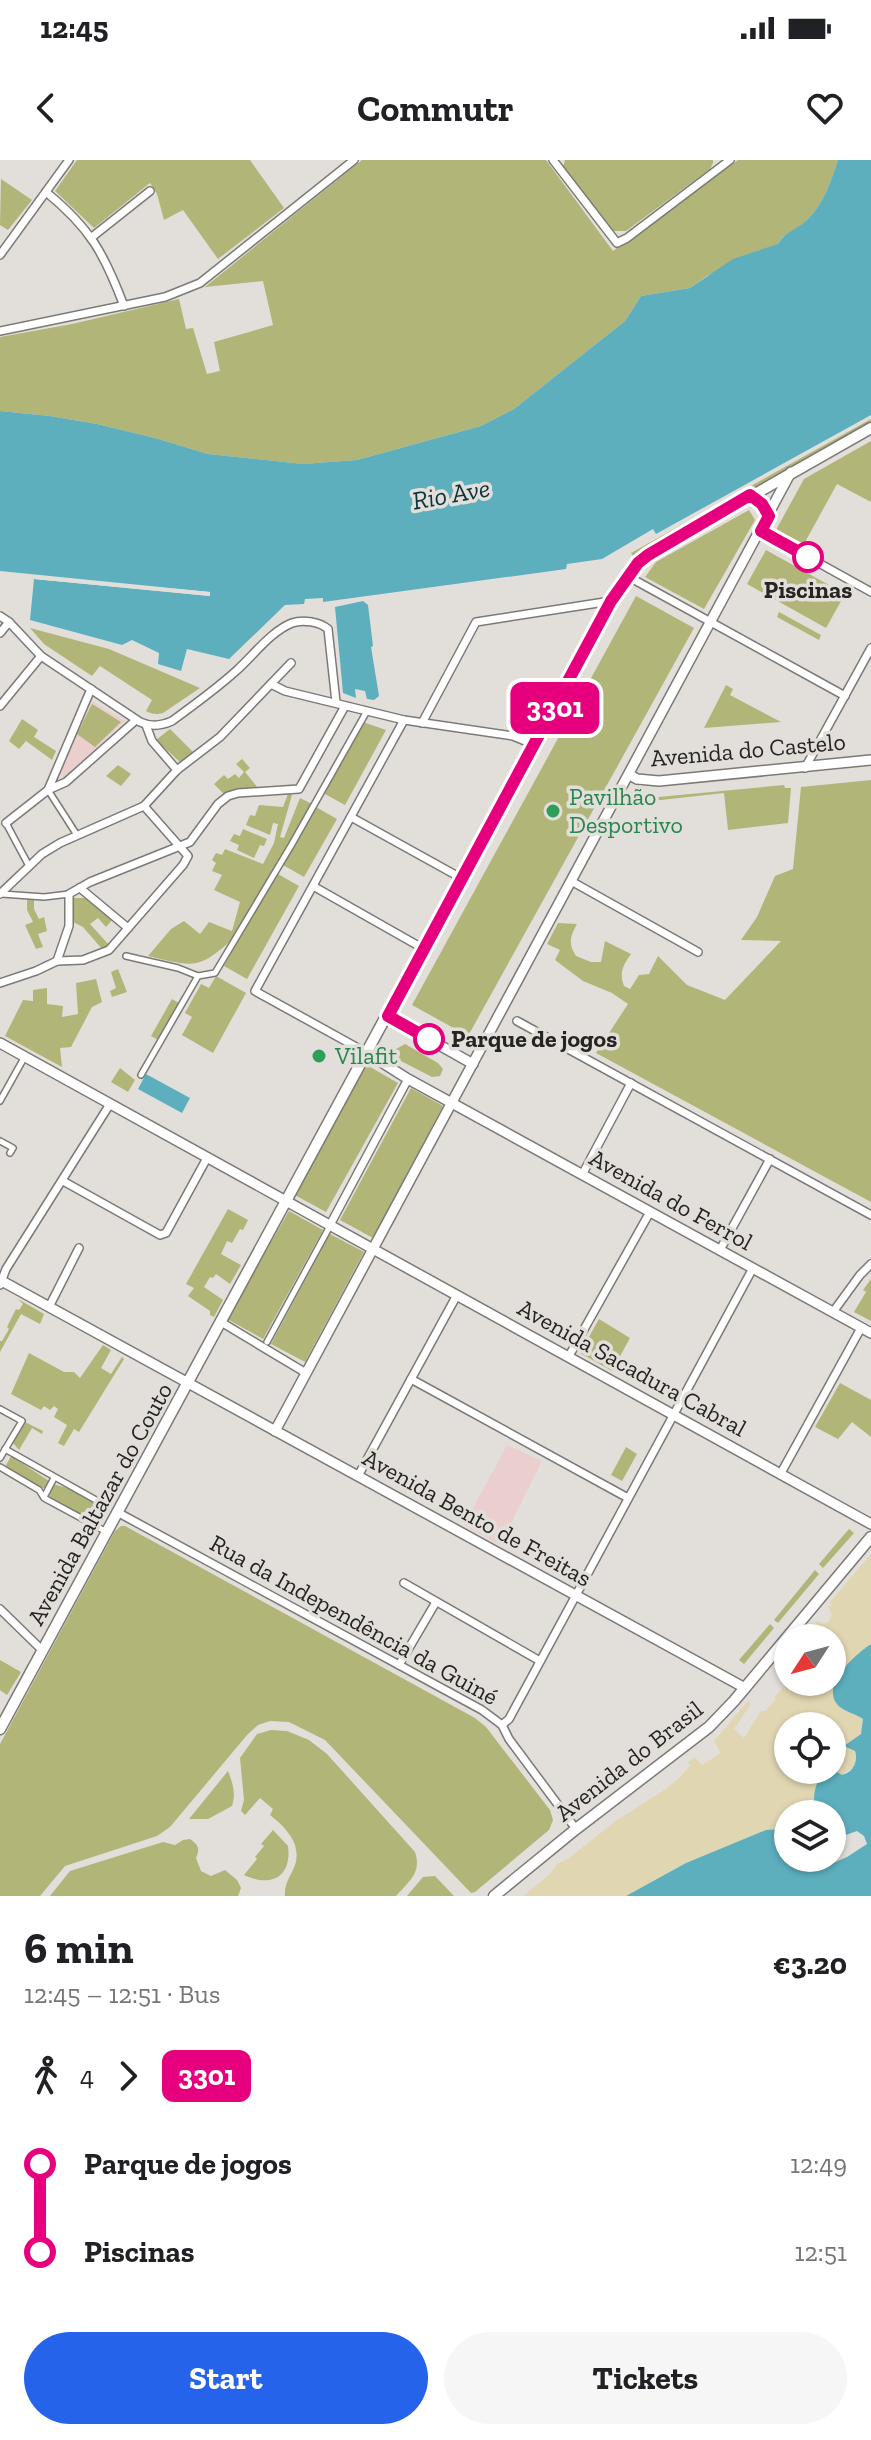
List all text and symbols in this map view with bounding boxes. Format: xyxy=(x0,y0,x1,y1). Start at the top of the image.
text: 12:45 xyxy=(40,10,108,46)
icon: back xyxy=(24,86,68,130)
icon: heart xyxy=(803,86,847,130)
text: Commutr xyxy=(357,87,514,130)
water label: Rio Ave xyxy=(410,471,492,517)
marker: Piscinas xyxy=(793,542,823,572)
place label: Piscinas xyxy=(764,575,852,604)
line badge: 3301 xyxy=(499,682,611,734)
text: 3301 xyxy=(526,691,584,724)
street label: Avenida do Castelo xyxy=(649,727,847,772)
place label: Pavilhão Desportivo xyxy=(569,782,683,839)
marker: Pavilhão Desportivo xyxy=(544,802,562,820)
marker: Parque de jogos xyxy=(414,1024,444,1054)
place label: Parque de jogos xyxy=(451,1024,617,1053)
place label: Vilafit xyxy=(334,1041,397,1070)
marker: Vilafit xyxy=(310,1047,328,1065)
street label: Avenida do Ferrol xyxy=(585,1143,758,1256)
street label: Avenida Sacadura Cabral xyxy=(513,1293,752,1443)
street label: Avenida Baltazar do Couto xyxy=(21,1378,178,1630)
street label: Avenida Bento de Freitas xyxy=(358,1443,597,1592)
street label: Rua da Independência da Guiné xyxy=(205,1528,503,1711)
north arrow xyxy=(774,1624,846,1696)
map controls xyxy=(774,1624,846,1872)
street label: Avenida do Brasil xyxy=(549,1694,708,1827)
button: locate xyxy=(774,1712,846,1784)
button: layers xyxy=(774,1800,846,1872)
text: 6 min xyxy=(24,1921,134,1974)
text: €3.20 xyxy=(773,1946,847,1982)
text: 12:45 – 12:51 · Bus xyxy=(24,1978,220,2010)
icon: walk xyxy=(24,2054,68,2098)
icon: forward xyxy=(106,2054,150,2098)
text: 3301 xyxy=(178,2059,235,2092)
text: 4 xyxy=(80,2060,94,2092)
text: Parque de jogos xyxy=(84,2146,292,2182)
text: 12:49 xyxy=(790,2148,847,2180)
text: Piscinas xyxy=(84,2234,195,2270)
text: 12:51 xyxy=(794,2236,847,2268)
button: Start xyxy=(24,2332,428,2424)
button: Tickets xyxy=(444,2332,847,2424)

